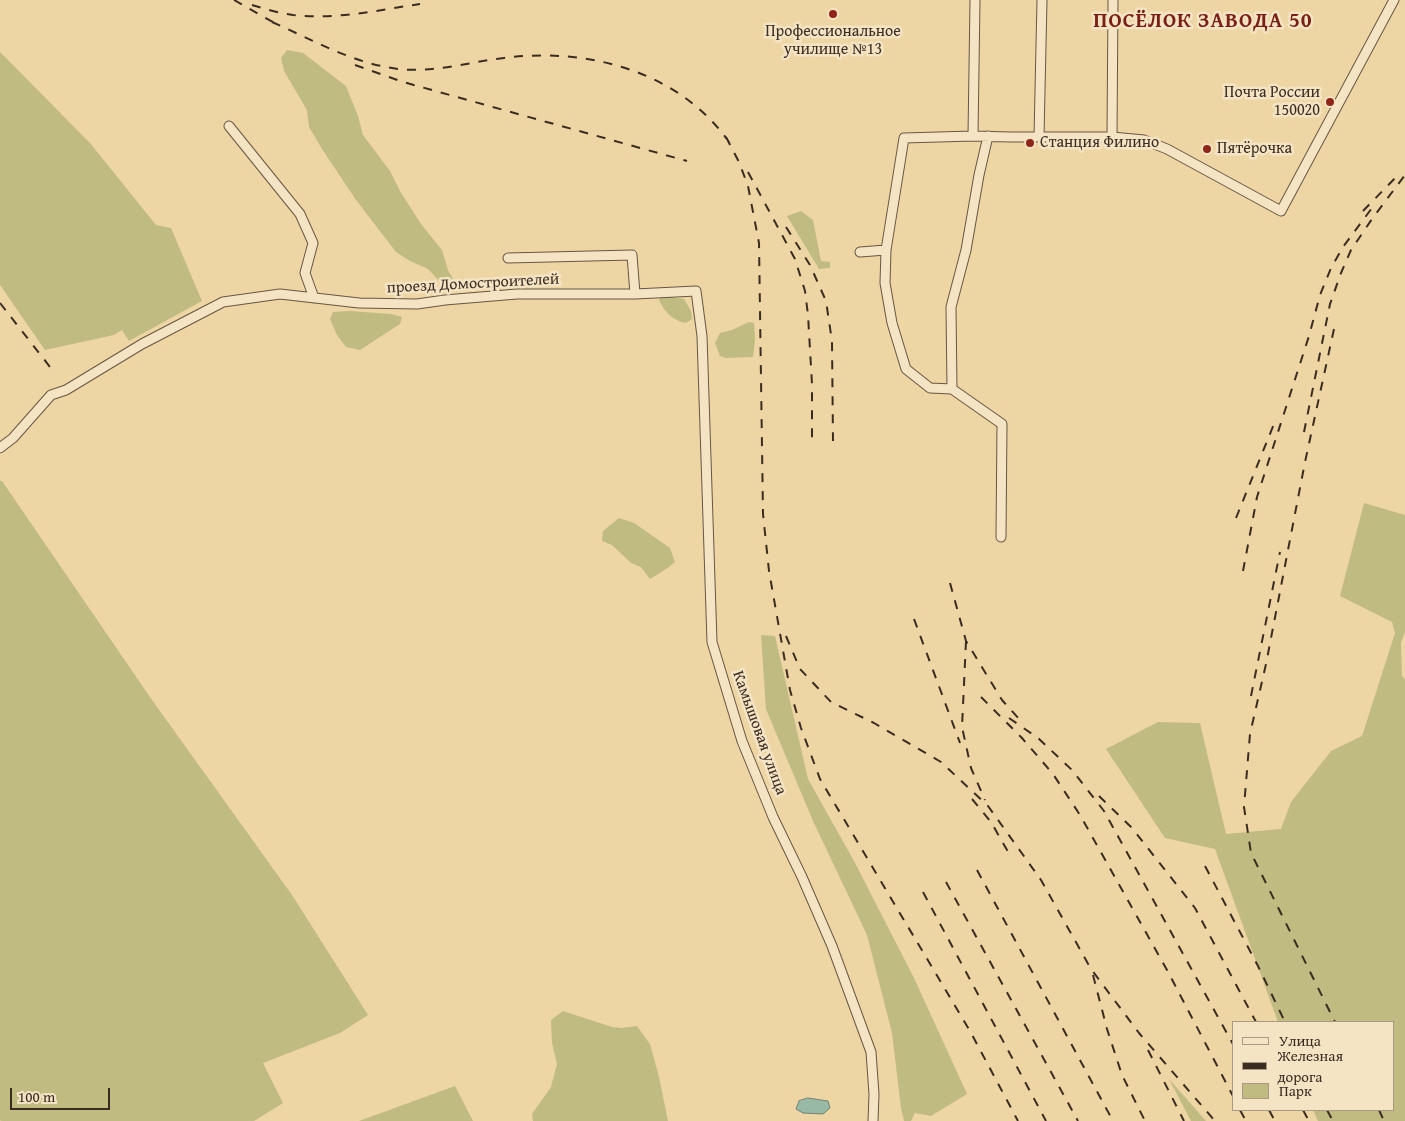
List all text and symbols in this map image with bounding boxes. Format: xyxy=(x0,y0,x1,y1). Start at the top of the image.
marker: Профессиональное училище №13 xyxy=(827,8,839,20)
district label: ПОСЁЛОК ЗАВОДА 50 xyxy=(1091,9,1315,35)
place label: Профессиональное училище №13 xyxy=(765,22,901,60)
place label: Почта России 150020 xyxy=(1224,83,1320,121)
marker: Почта России 150020 xyxy=(1324,96,1336,108)
place label: Станция Филино xyxy=(1040,133,1159,153)
marker: Станция Филино xyxy=(1024,137,1036,149)
place label: Пятёрочка xyxy=(1217,139,1292,159)
marker: Пятёрочка xyxy=(1201,143,1213,155)
street label: проезд Домостроителей xyxy=(386,270,560,298)
street label: Камышовая улица xyxy=(728,668,790,798)
legend xyxy=(1232,1021,1395,1111)
text: Улица xyxy=(1279,1030,1321,1051)
text: Железная дорога xyxy=(1277,1045,1343,1087)
scale bar xyxy=(12,1078,112,1110)
text: Парк xyxy=(1279,1080,1312,1101)
text: 100 m xyxy=(18,1086,55,1107)

